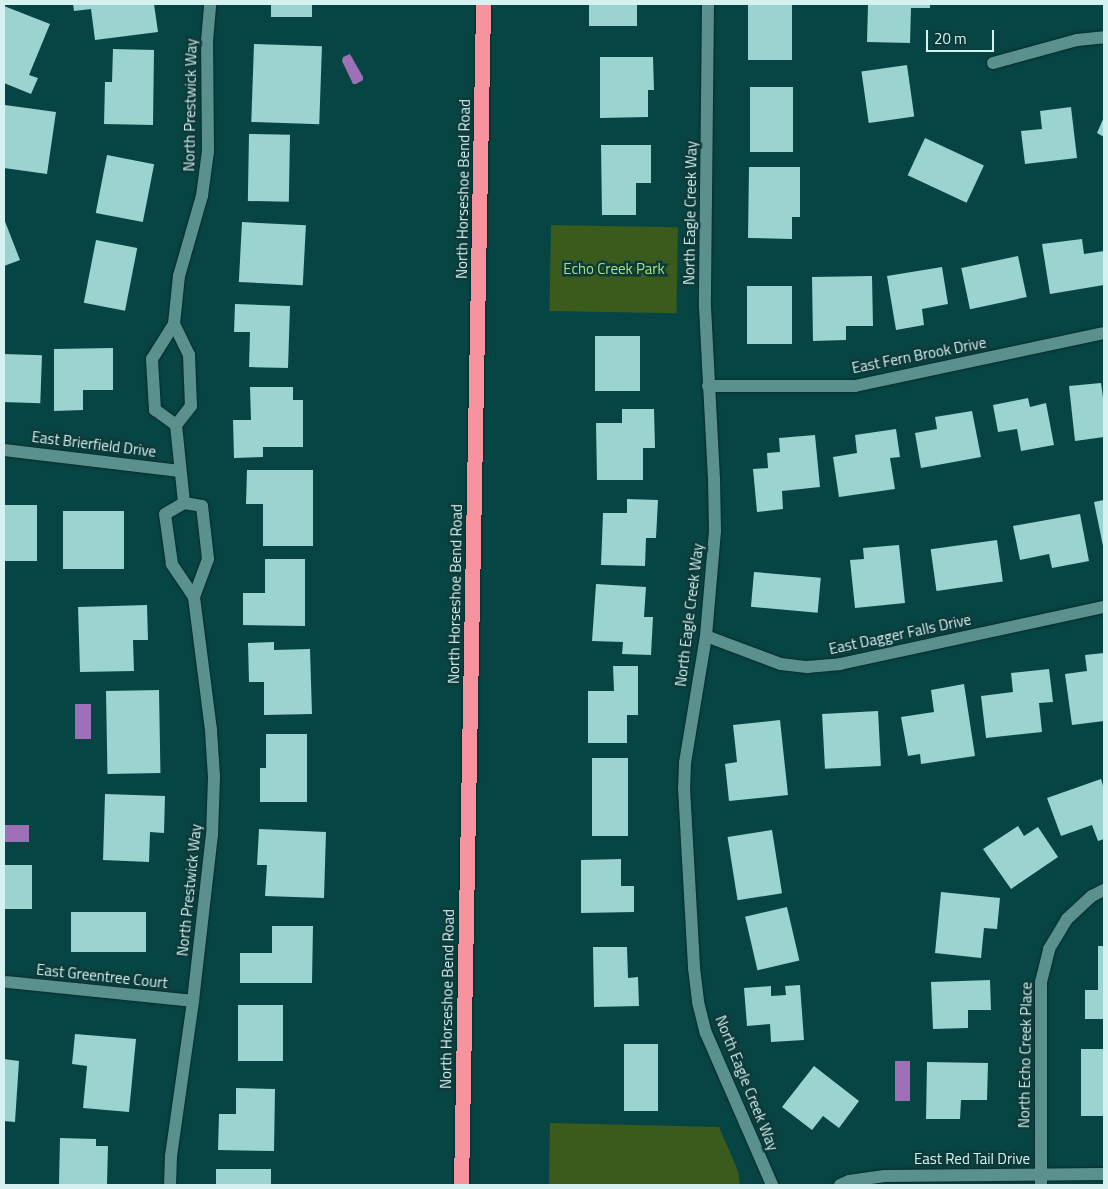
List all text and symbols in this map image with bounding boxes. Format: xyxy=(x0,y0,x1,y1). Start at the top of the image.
scale bar xyxy=(928,20,996,52)
text: 20 m xyxy=(934,27,967,50)
street label: North Prestwick Way xyxy=(180,38,200,172)
street label: North Horseshoe Bend Road xyxy=(452,99,474,279)
street label: North Eagle Creek Way xyxy=(680,141,700,285)
park label: Echo Creek Park xyxy=(563,260,665,278)
street label: East Fern Brook Drive xyxy=(850,333,988,377)
street label: East Brierfield Drive xyxy=(31,427,157,461)
street label: North Horseshoe Bend Road xyxy=(444,504,466,684)
street label: North Eagle Creek Way xyxy=(671,542,707,688)
street label: East Dagger Falls Drive xyxy=(827,610,973,658)
street label: North Prestwick Way xyxy=(173,823,205,957)
street label: North Horseshoe Bend Road xyxy=(436,909,458,1089)
street label: East Greentree Court xyxy=(35,960,169,992)
street label: North Echo Creek Place xyxy=(1015,982,1035,1128)
street label: North Eagle Creek Way xyxy=(712,1013,782,1153)
street label: East Red Tail Drive xyxy=(914,1150,1030,1168)

